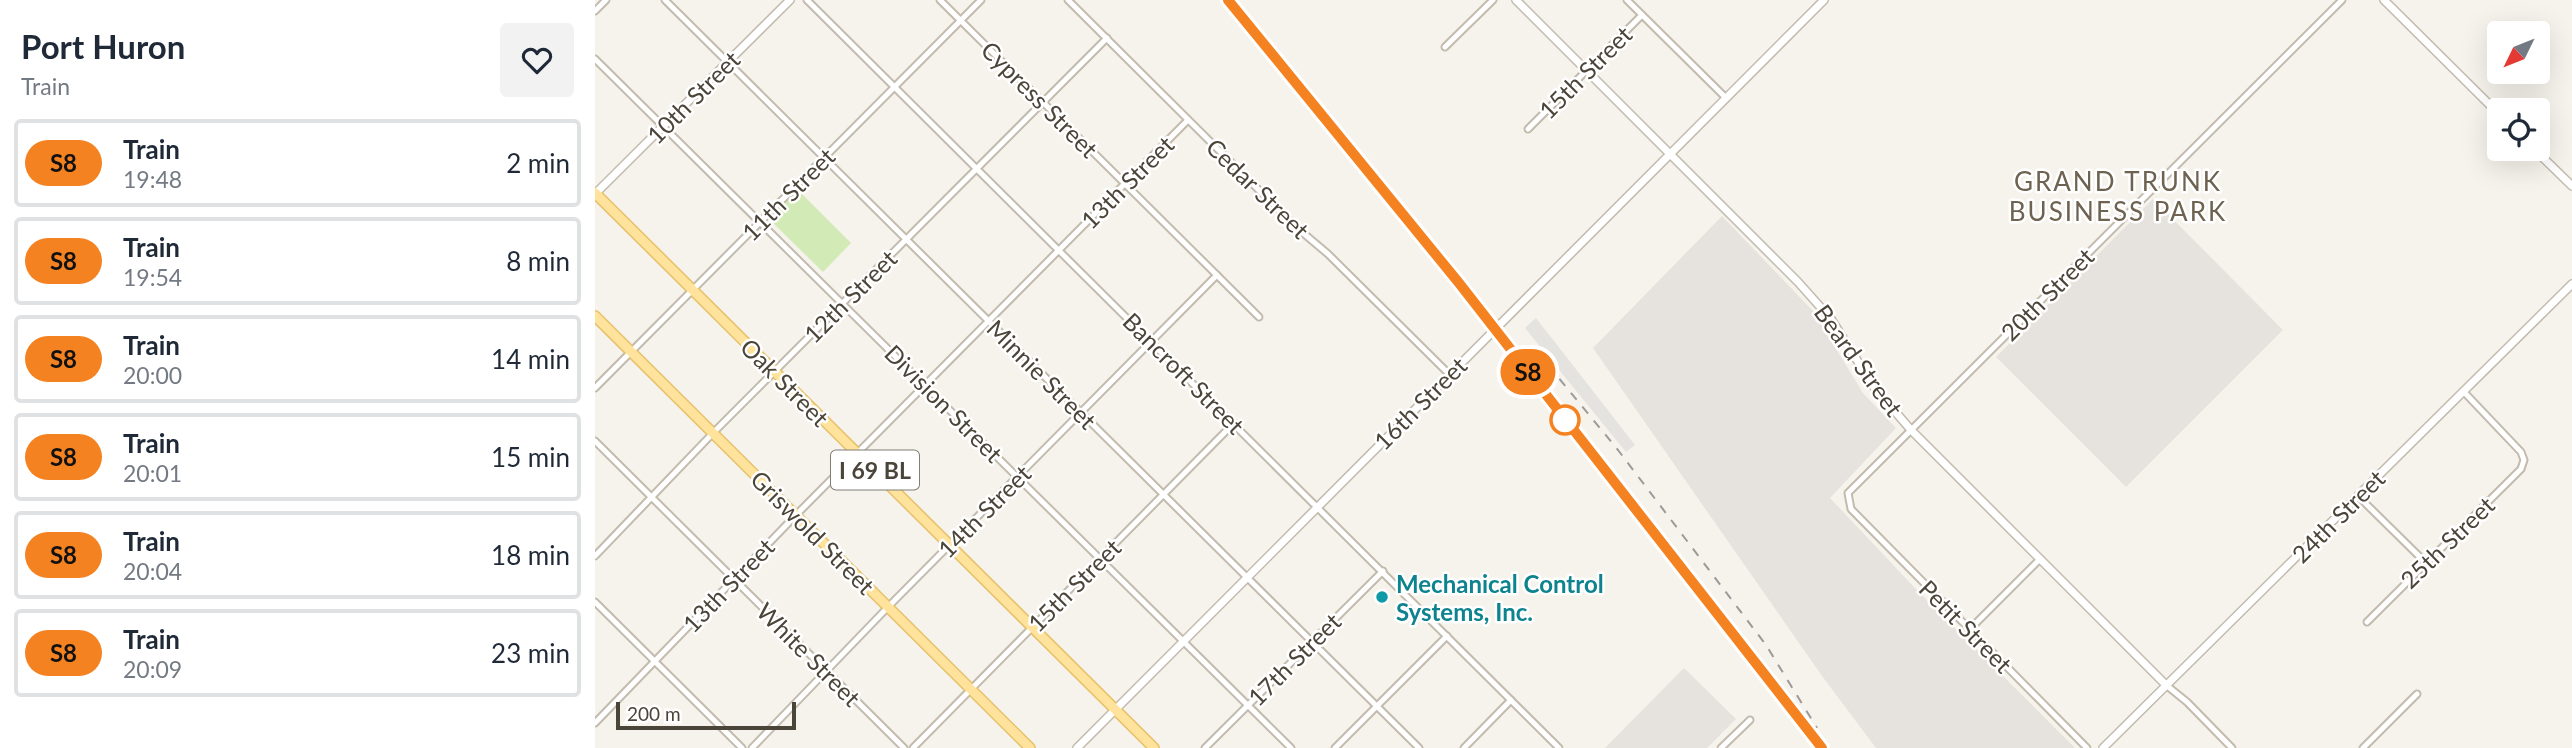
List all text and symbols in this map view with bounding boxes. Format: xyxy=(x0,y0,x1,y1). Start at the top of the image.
street label: 15th Street xyxy=(1533,19,1638,124)
north arrow xyxy=(2487,21,2550,84)
map controls xyxy=(2487,21,2550,161)
button: heart xyxy=(500,23,574,97)
text: Port Huron xyxy=(21,26,185,66)
street label: Cypress Street xyxy=(976,35,1104,163)
street label: 10th Street xyxy=(641,44,746,149)
text: Train xyxy=(21,72,70,100)
button: locate xyxy=(2487,98,2550,161)
street label: 13th Street xyxy=(1075,129,1180,234)
street label: Cedar Street xyxy=(1201,132,1316,244)
text: Train xyxy=(123,133,180,165)
street label: 11th Street xyxy=(736,141,841,246)
text: 2 min xyxy=(506,147,570,179)
text: S8 xyxy=(50,148,77,177)
text: 19:48 xyxy=(123,165,182,193)
district label: GRAND TRUNK BUSINESS PARK xyxy=(2009,165,2227,227)
text: Train xyxy=(123,231,180,263)
street label: 20th Street xyxy=(1995,241,2100,346)
street label: 12th Street xyxy=(798,243,903,348)
text: 8 min xyxy=(506,245,570,277)
text: S8 xyxy=(50,246,77,275)
text: 19:54 xyxy=(123,263,182,291)
street label: Beard Street xyxy=(1809,298,1909,422)
street label: Bancroft Street xyxy=(1117,306,1251,440)
street label: Minnie Street xyxy=(981,313,1103,435)
text: Train xyxy=(123,329,180,361)
street label: Oak Street xyxy=(735,332,835,432)
street label: Division Street xyxy=(879,338,1009,468)
text: 14 min xyxy=(491,343,570,375)
text: S8 xyxy=(50,344,77,373)
line badge: S8 xyxy=(1497,349,1559,395)
street label: 16th Street xyxy=(1368,350,1473,455)
text: S8 xyxy=(1514,357,1542,386)
text: 20:00 xyxy=(123,361,182,389)
unlabelled marker xyxy=(1550,405,1580,435)
text: Train xyxy=(123,427,180,459)
text: 15 min xyxy=(491,441,570,473)
text: S8 xyxy=(50,442,77,471)
road number: I 69 BL xyxy=(831,450,919,490)
street label: 14th Street xyxy=(932,458,1037,563)
text: 20:01 xyxy=(123,459,182,487)
street label: 24th Street xyxy=(2286,463,2391,568)
street label: Griswold Street xyxy=(745,464,881,600)
street label: 25th Street xyxy=(2394,490,2500,594)
text: Train xyxy=(123,525,180,557)
street label: 13th Street xyxy=(676,532,780,638)
street label: 15th Street xyxy=(1022,532,1127,637)
text: 18 min xyxy=(491,539,570,571)
text: S8 xyxy=(50,540,77,569)
text: 20:04 xyxy=(123,557,182,585)
place label: Mechanical Control Systems, Inc. xyxy=(1396,569,1604,626)
street label: Petit Street xyxy=(1914,574,2019,679)
marker: Mechanical Control Systems, Inc. xyxy=(1374,589,1390,605)
street label: White Street xyxy=(751,596,867,712)
street label: 17th Street xyxy=(1242,606,1347,711)
text: Train xyxy=(123,623,180,655)
text: 23 min xyxy=(491,637,570,669)
text: S8 xyxy=(50,638,77,667)
text: 20:09 xyxy=(123,655,182,683)
scale bar xyxy=(616,699,796,731)
text: 200 m xyxy=(627,702,681,725)

